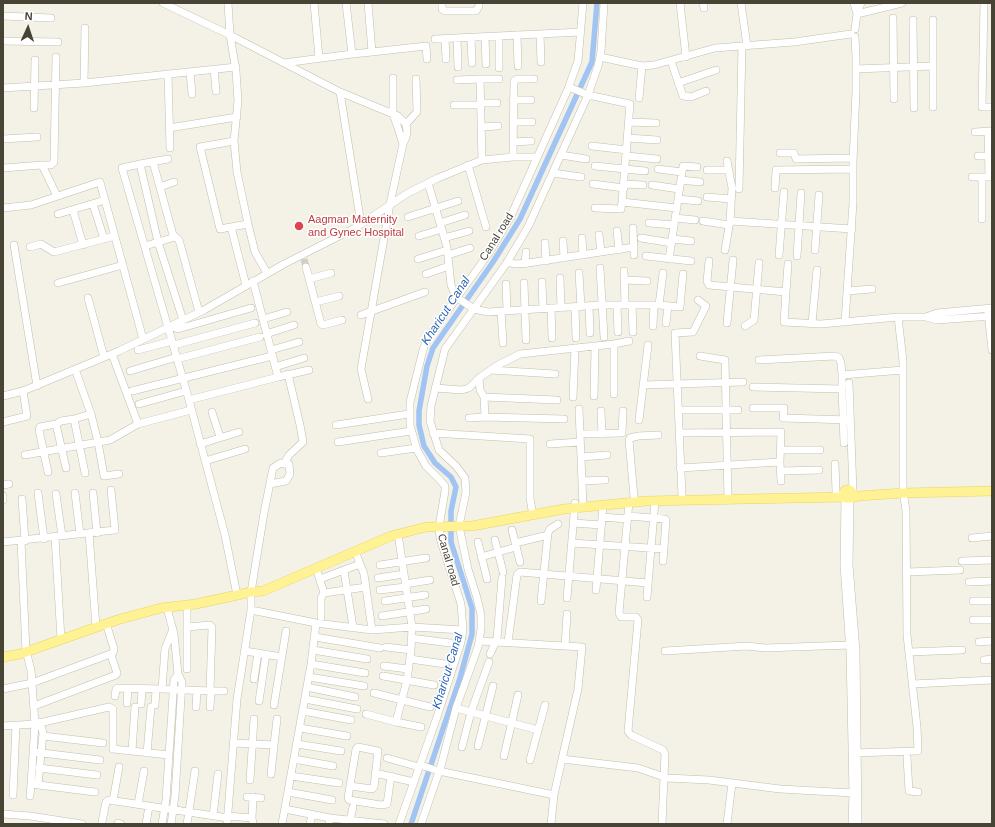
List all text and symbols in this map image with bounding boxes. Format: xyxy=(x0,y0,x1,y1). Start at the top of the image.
north arrow xyxy=(8,8,48,48)
text: N xyxy=(24,10,33,22)
street label: Canal road xyxy=(477,211,517,263)
place label: Aagman Maternity and Gynec Hospital xyxy=(308,213,404,239)
marker: Aagman Maternity and Gynec Hospital xyxy=(293,220,305,232)
water label: Kharicut Canal xyxy=(419,274,473,348)
street label: Canal road xyxy=(434,532,462,588)
water label: Kharicut Canal xyxy=(430,631,466,711)

